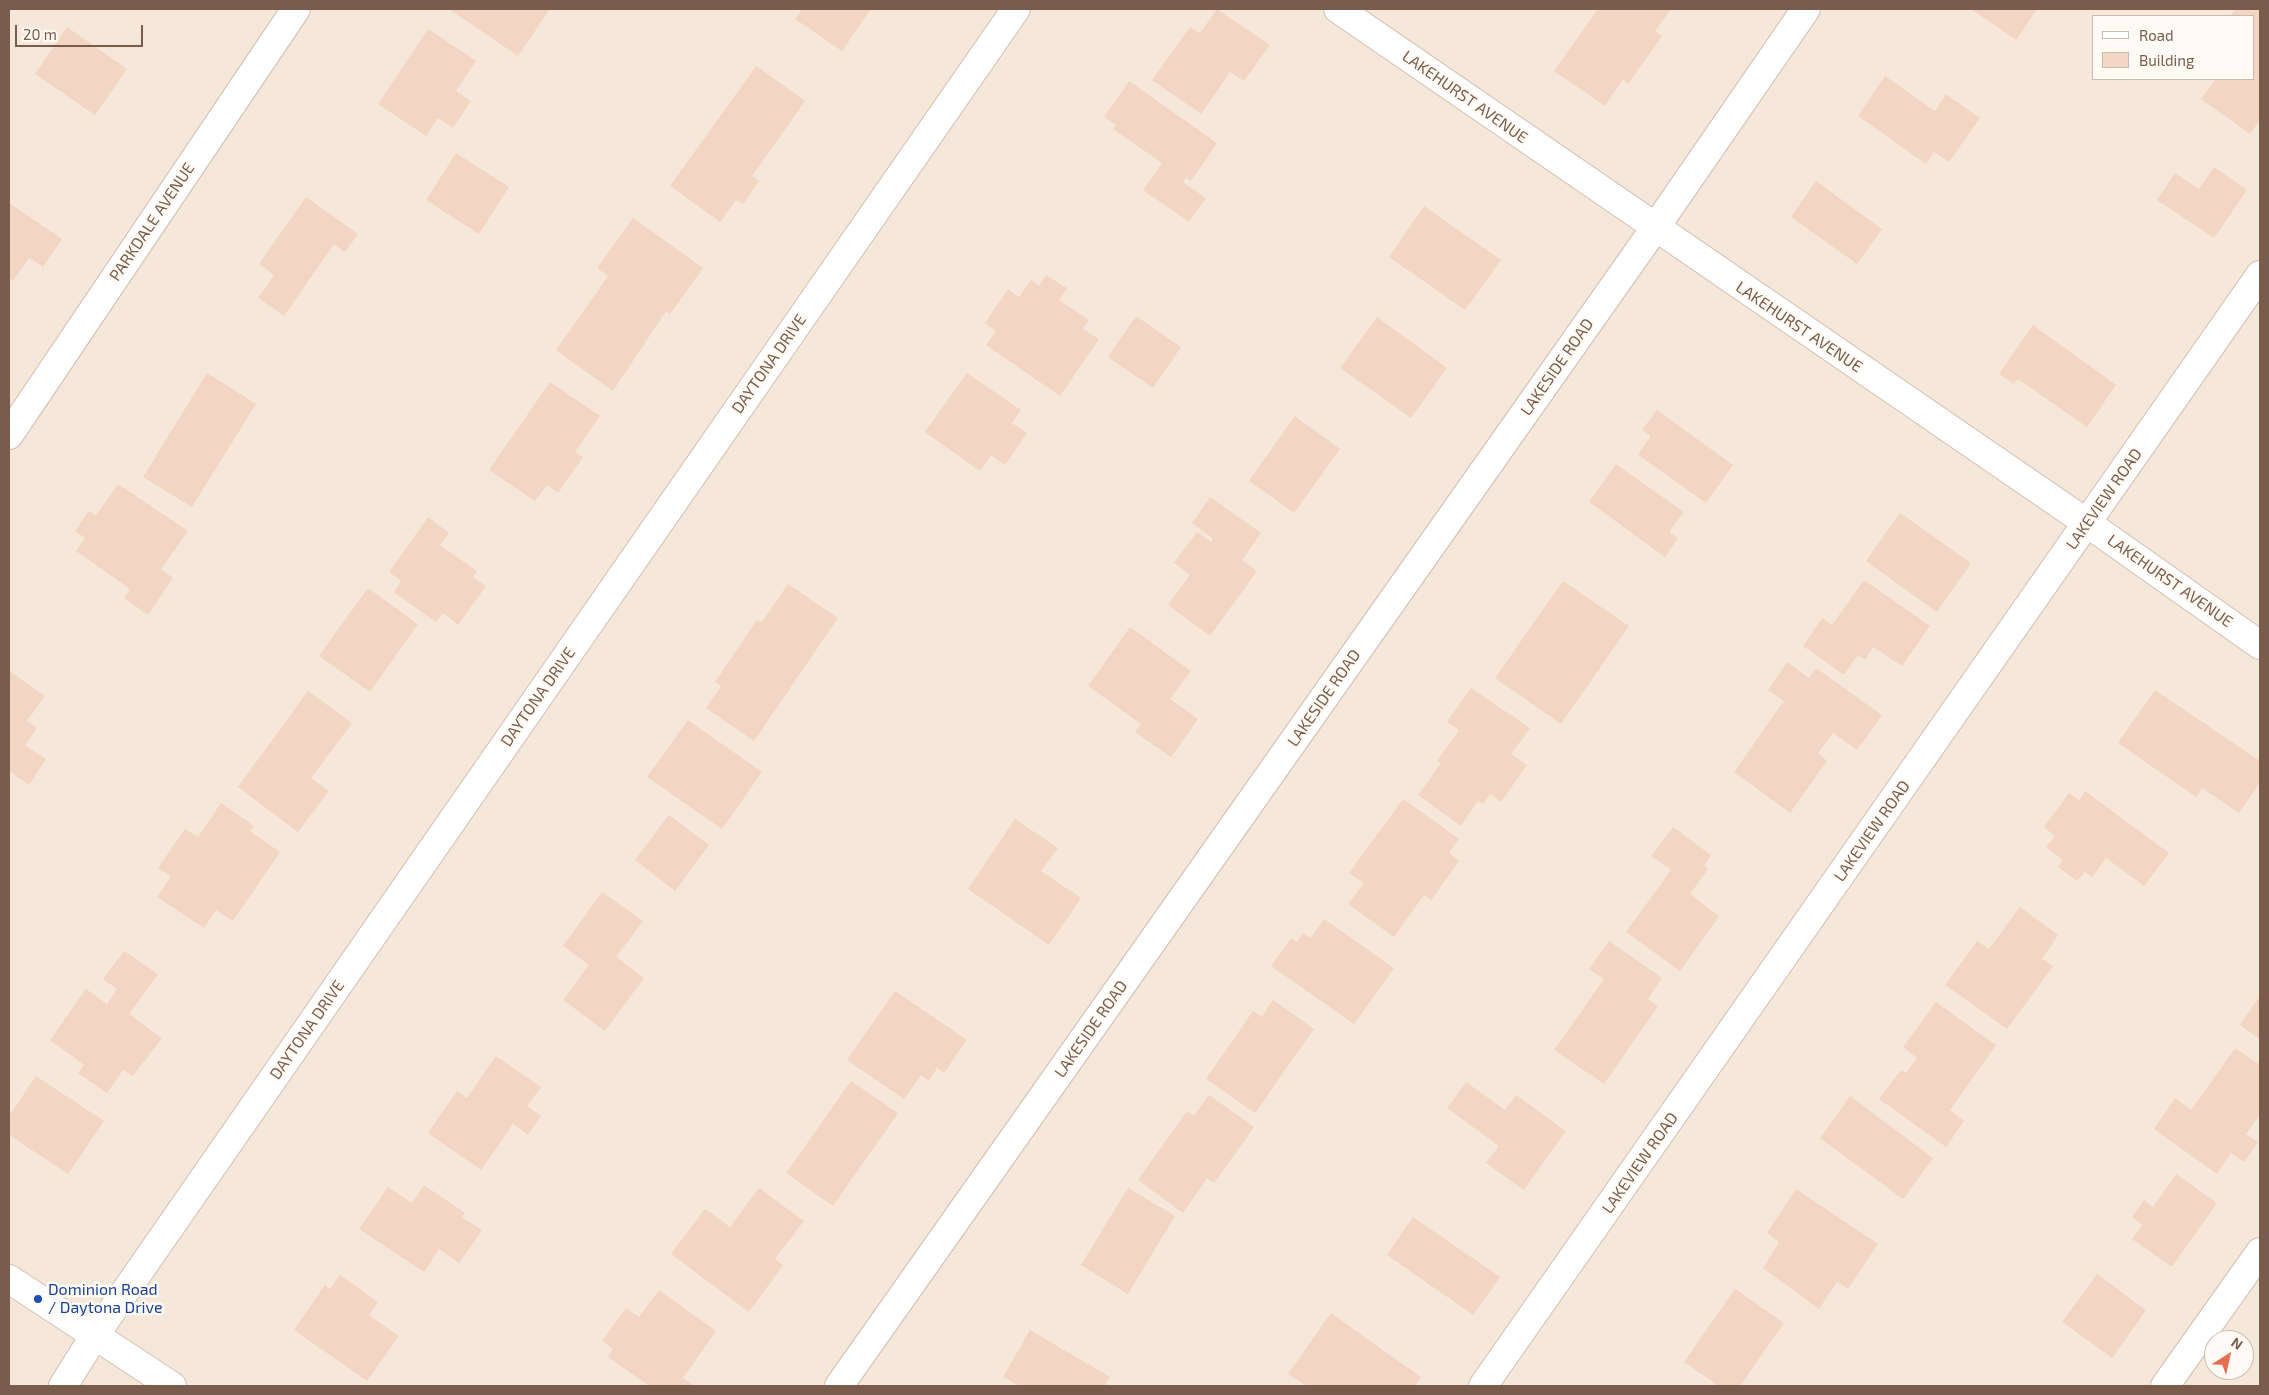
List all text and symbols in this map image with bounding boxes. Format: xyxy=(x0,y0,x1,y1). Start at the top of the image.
scale bar xyxy=(18,15,145,47)
legend xyxy=(2092,15,2254,80)
text: 20 m xyxy=(23,25,57,43)
text: Road xyxy=(2139,26,2174,44)
street label: LAKEHURST AVENUE xyxy=(1399,47,1531,147)
text: Building xyxy=(2139,51,2194,69)
street label: PARKDALE AVENUE xyxy=(105,159,199,285)
street label: LAKEHURST AVENUE xyxy=(1732,278,1866,376)
street label: DAYTONA DRIVE xyxy=(728,311,810,417)
street label: LAKESIDE ROAD xyxy=(1516,315,1598,419)
street label: LAKEVIEW ROAD xyxy=(2062,445,2146,553)
street label: LAKEHURST AVENUE xyxy=(2104,531,2236,631)
street label: DAYTONA DRIVE xyxy=(497,644,579,750)
street label: LAKESIDE ROAD xyxy=(1283,646,1365,750)
street label: LAKEVIEW ROAD xyxy=(1830,777,1914,885)
street label: DAYTONA DRIVE xyxy=(266,977,348,1083)
street label: LAKESIDE ROAD xyxy=(1050,977,1132,1081)
street label: LAKEVIEW ROAD xyxy=(1598,1109,1682,1217)
place label: Dominion Road / Daytona Drive xyxy=(48,1280,163,1318)
marker: Dominion Road / Daytona Drive xyxy=(32,1293,44,1305)
north arrow xyxy=(2204,1330,2254,1380)
text: N xyxy=(2228,1333,2246,1353)

